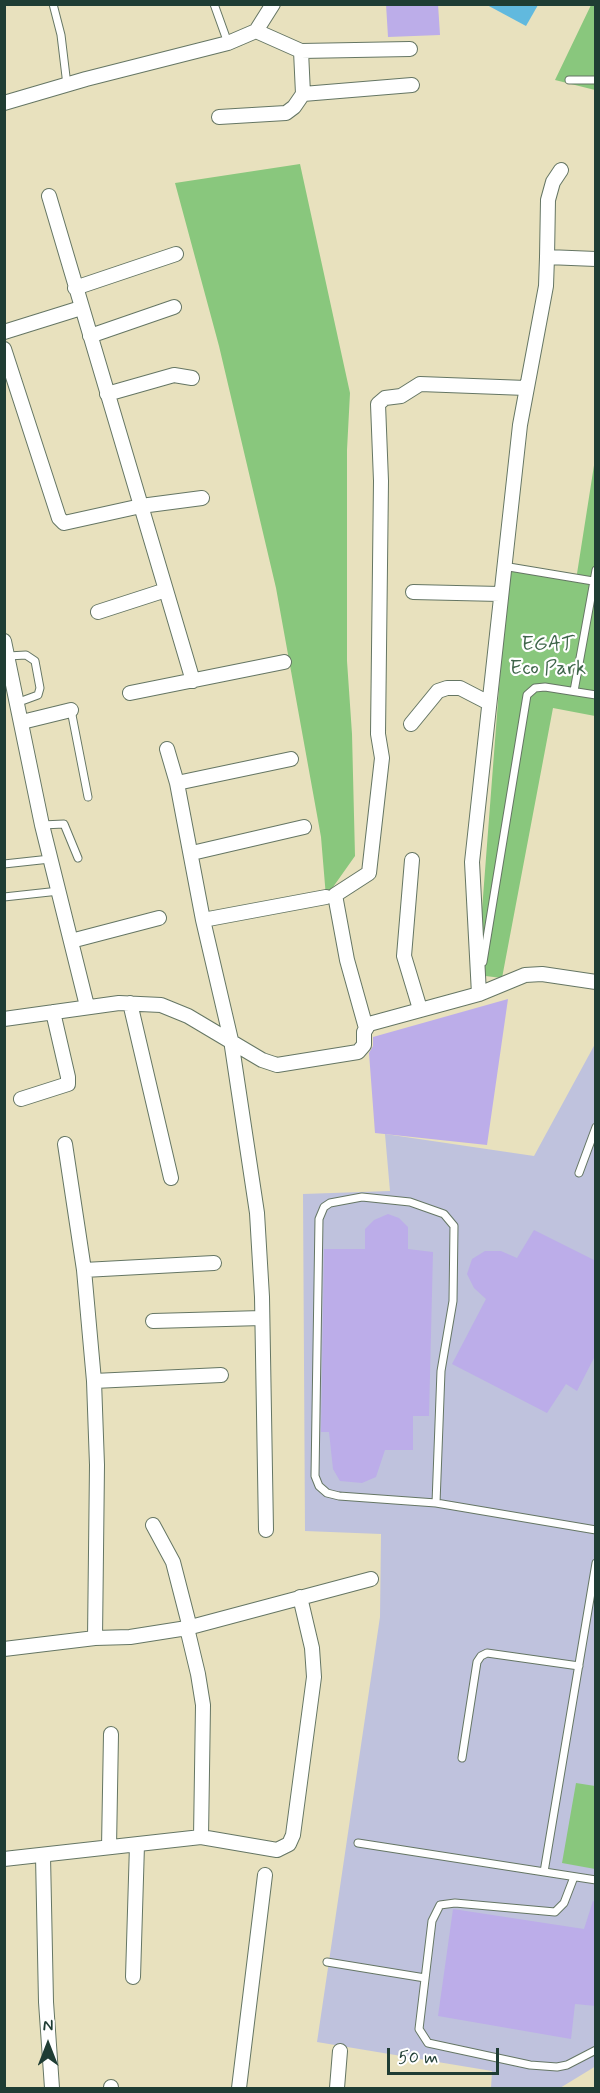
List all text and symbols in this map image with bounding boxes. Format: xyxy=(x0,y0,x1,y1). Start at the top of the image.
park label: EGAT Eco Park xyxy=(510,633,586,683)
north arrow xyxy=(18,2015,78,2075)
text: N xyxy=(43,2016,53,2037)
scale bar xyxy=(390,2036,502,2074)
text: 50 m xyxy=(398,2046,438,2070)

